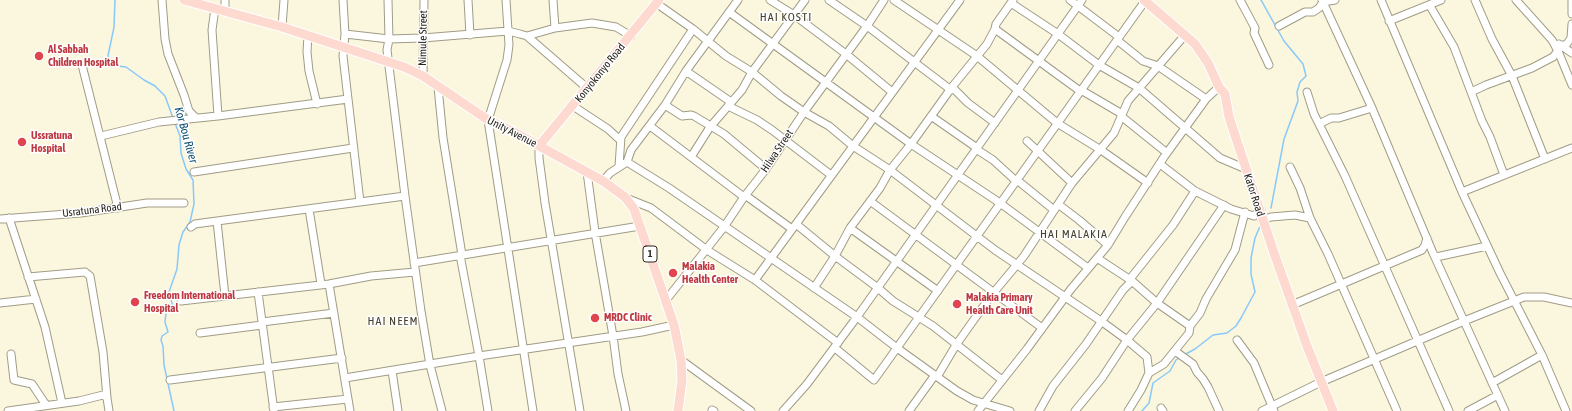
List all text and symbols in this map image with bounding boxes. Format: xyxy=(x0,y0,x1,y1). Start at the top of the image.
street label: Nimule Street xyxy=(416,10,430,66)
district label: HAI KOSTI xyxy=(760,10,812,24)
street label: Konyokonyo Road xyxy=(572,41,628,105)
place label: Al Sabbah Children Hospital xyxy=(48,43,118,69)
marker: Al Sabbah Children Hospital xyxy=(33,50,45,62)
water label: Kor Bou River xyxy=(171,105,201,165)
street label: Unity Avenue xyxy=(485,114,539,150)
street label: Hilwa Street xyxy=(758,127,796,175)
place label: Ussratuna Hospital xyxy=(31,129,72,155)
marker: Ussratuna Hospital xyxy=(16,136,28,148)
street label: Kator Road xyxy=(1241,172,1267,218)
street label: Usratuna Road xyxy=(61,200,123,220)
district label: HAI MALAKIA xyxy=(1040,227,1108,241)
road number: 1 xyxy=(643,246,657,262)
place label: Malakia Health Center xyxy=(682,260,738,286)
marker: Malakia Health Center xyxy=(667,267,679,279)
place label: Freedom International Hospital xyxy=(144,289,235,315)
place label: Malakia Primary Health Care Unit xyxy=(966,291,1033,317)
marker: Freedom International Hospital xyxy=(129,296,141,308)
marker: Malakia Primary Health Care Unit xyxy=(951,298,963,310)
place label: MRDC Clinic xyxy=(604,311,652,325)
marker: MRDC Clinic xyxy=(589,312,601,324)
district label: HAI NEEM xyxy=(368,314,418,328)

